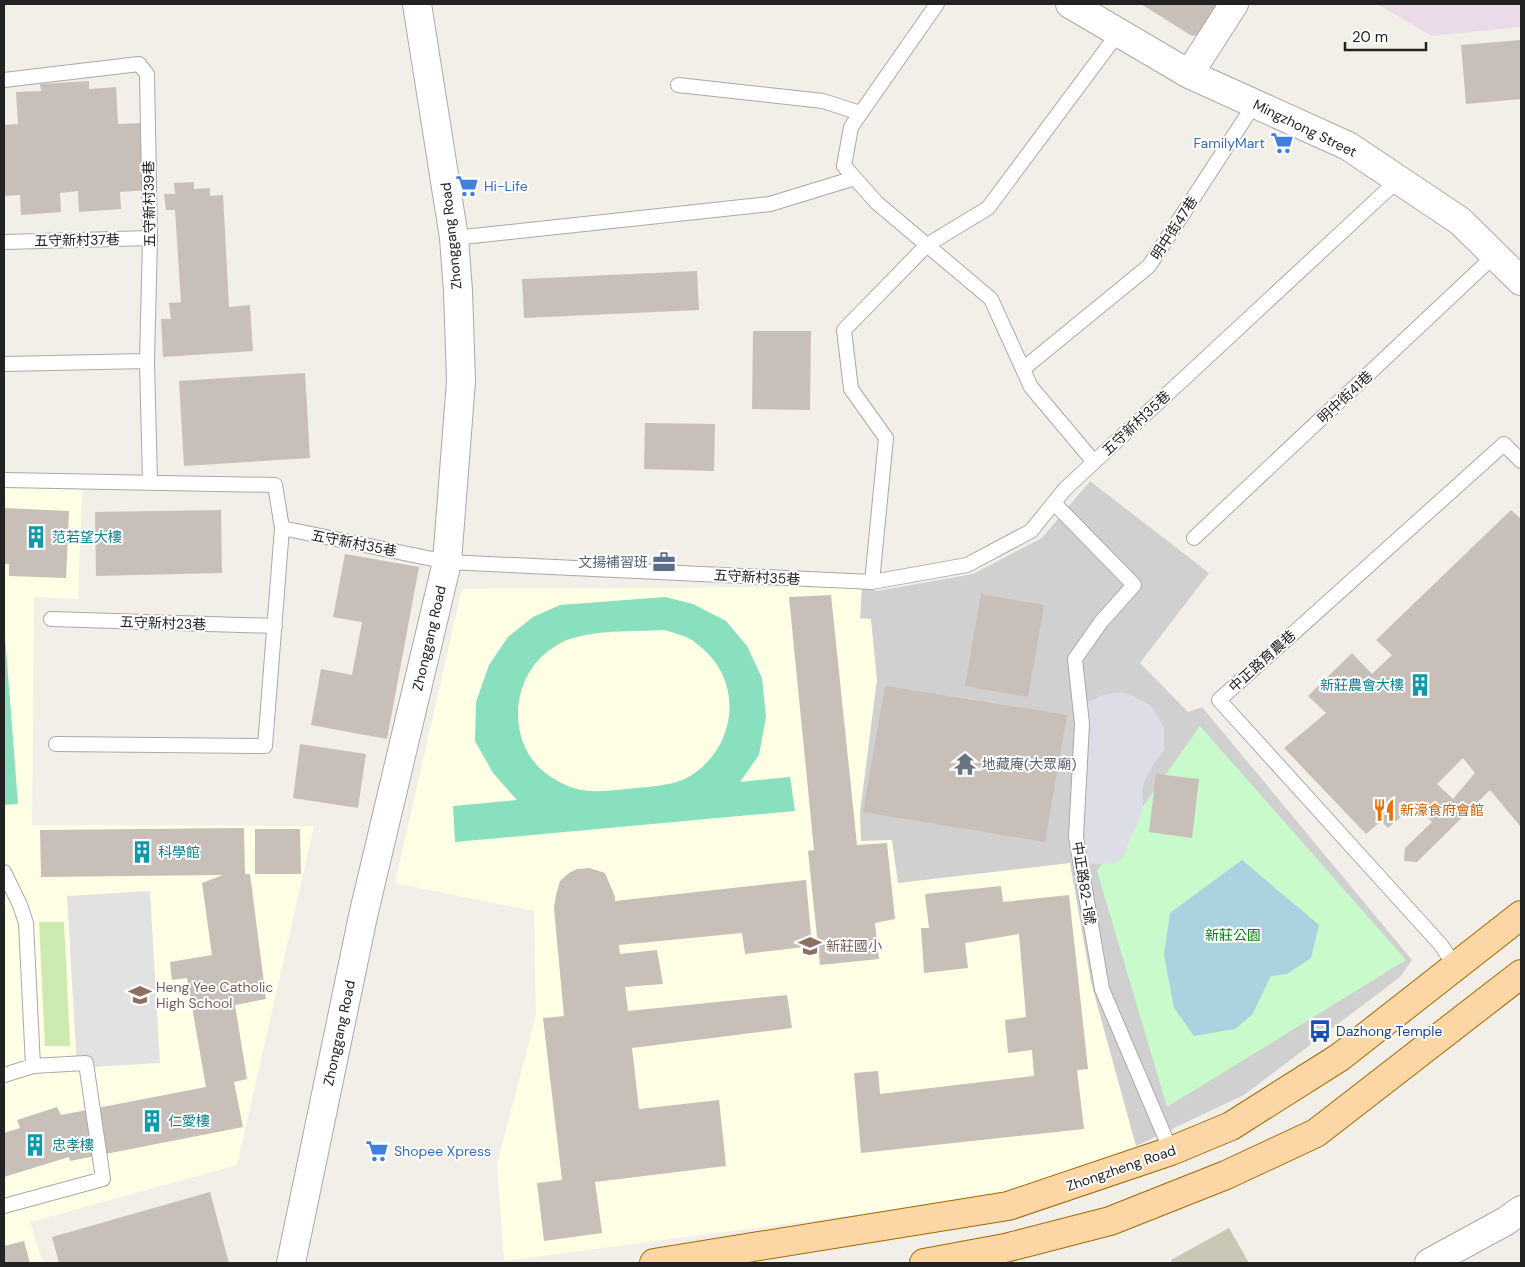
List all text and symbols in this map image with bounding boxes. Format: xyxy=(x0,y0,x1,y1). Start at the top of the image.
scale bar xyxy=(1345,20,1426,52)
text: 20 m xyxy=(1352,27,1388,47)
street label: Mingzhong Street xyxy=(1250,95,1360,161)
supermarket icon: FamilyMart xyxy=(1269,130,1295,156)
place label: FamilyMart xyxy=(1194,134,1265,152)
street label: 五守新村39巷 xyxy=(139,161,159,247)
supermarket icon: Hi-Life xyxy=(454,173,480,199)
place label: Hi-Life xyxy=(484,177,528,195)
street label: Zhonggang Road xyxy=(436,182,466,290)
street label: 明中街47巷 xyxy=(1147,193,1201,263)
street label: 五守新村37巷 xyxy=(34,230,120,250)
street label: 明中街41巷 xyxy=(1314,367,1376,427)
street label: 五守新村35巷 xyxy=(1098,387,1174,459)
building icon: 范若望大樓 xyxy=(23,524,49,550)
street label: 五守新村35巷 xyxy=(310,526,398,560)
place label: 范若望大樓 xyxy=(52,528,122,546)
office icon: 文揚補習班 xyxy=(651,549,677,575)
place label: 文揚補習班 xyxy=(578,553,648,571)
street label: 五守新村35巷 xyxy=(713,566,801,588)
street label: Zhonggang Road xyxy=(408,584,450,692)
street label: 五守新村23巷 xyxy=(120,612,206,634)
street label: 中正路育農巷 xyxy=(1225,626,1299,696)
building icon: 新莊農會大樓 xyxy=(1407,672,1433,698)
place label: 新莊農會大樓 xyxy=(1320,676,1404,694)
temple icon: 地藏庵(大眾廟) xyxy=(952,751,978,777)
place label: 地藏庵(大眾廟) xyxy=(982,755,1076,773)
restaurant icon: 新濠食府會館 xyxy=(1371,797,1397,823)
place label: 新濠食府會館 xyxy=(1400,801,1484,819)
building icon: 科學館 xyxy=(129,839,155,865)
street label: 中正路82-1號 xyxy=(1069,840,1099,926)
place label: 科學館 xyxy=(158,843,200,861)
park label: 新莊公園 xyxy=(1205,926,1261,944)
school or university icon: 新莊國小 xyxy=(797,933,823,959)
place label: 新莊國小 xyxy=(826,937,882,955)
place label: Heng Yee Catholic High School xyxy=(156,978,273,1012)
street label: Zhonggang Road xyxy=(319,979,359,1087)
school or university icon: Heng Yee Catholic High School xyxy=(127,982,153,1008)
bus stop icon: Dazhong Temple xyxy=(1307,1018,1333,1044)
place label: Dazhong Temple xyxy=(1336,1022,1442,1040)
building icon: 仁愛樓 xyxy=(139,1108,165,1134)
place label: 仁愛樓 xyxy=(168,1112,210,1130)
building icon: 忠孝樓 xyxy=(22,1132,48,1158)
place label: 忠孝樓 xyxy=(52,1136,94,1154)
supermarket icon: Shopee Xpress xyxy=(364,1138,390,1164)
street label: Zhongzheng Road xyxy=(1064,1141,1178,1195)
place label: Shopee Xpress xyxy=(394,1142,491,1160)

